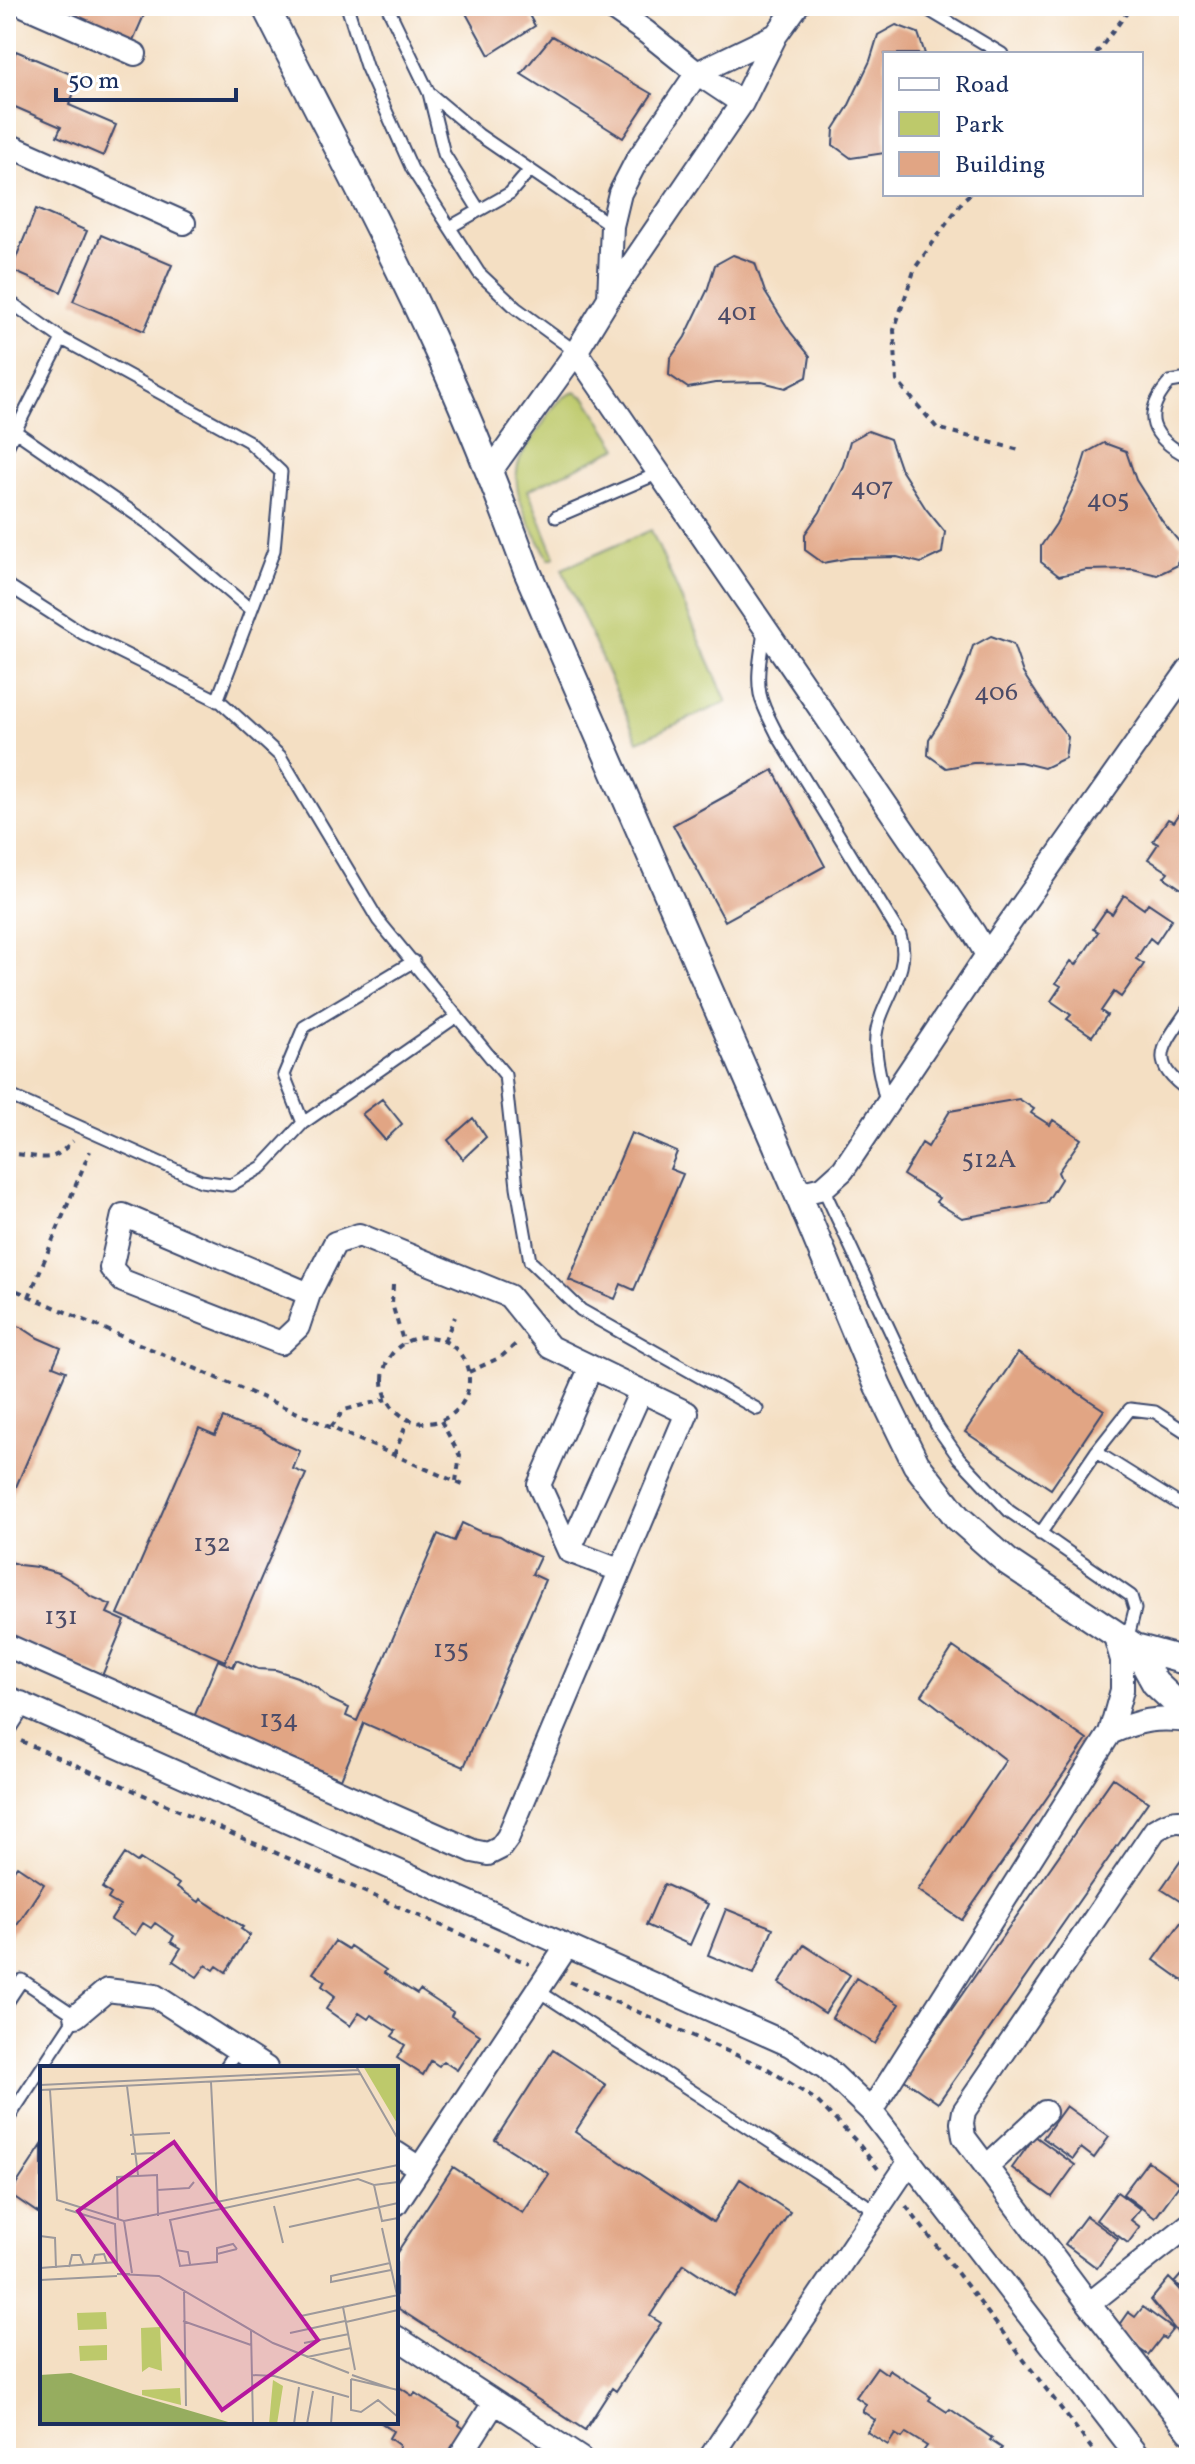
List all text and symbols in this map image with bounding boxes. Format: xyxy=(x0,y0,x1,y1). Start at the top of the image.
scale bar xyxy=(56,52,236,102)
legend xyxy=(883,52,1143,196)
text: 50 m xyxy=(68,65,120,99)
text: Road xyxy=(955,69,1009,103)
text: Park xyxy=(955,109,1004,143)
text: Building xyxy=(955,149,1045,183)
house number: 401 xyxy=(717,295,757,331)
house number: 407 xyxy=(850,470,894,506)
house number: 405 xyxy=(1087,482,1129,518)
house number: 406 xyxy=(974,675,1018,711)
house number: 512А xyxy=(962,1142,1016,1178)
house number: 132 xyxy=(193,1526,231,1562)
house number: 131 xyxy=(44,1599,78,1635)
house number: 135 xyxy=(433,1632,469,1668)
house number: 134 xyxy=(260,1702,298,1738)
inset map xyxy=(40,2066,398,2424)

